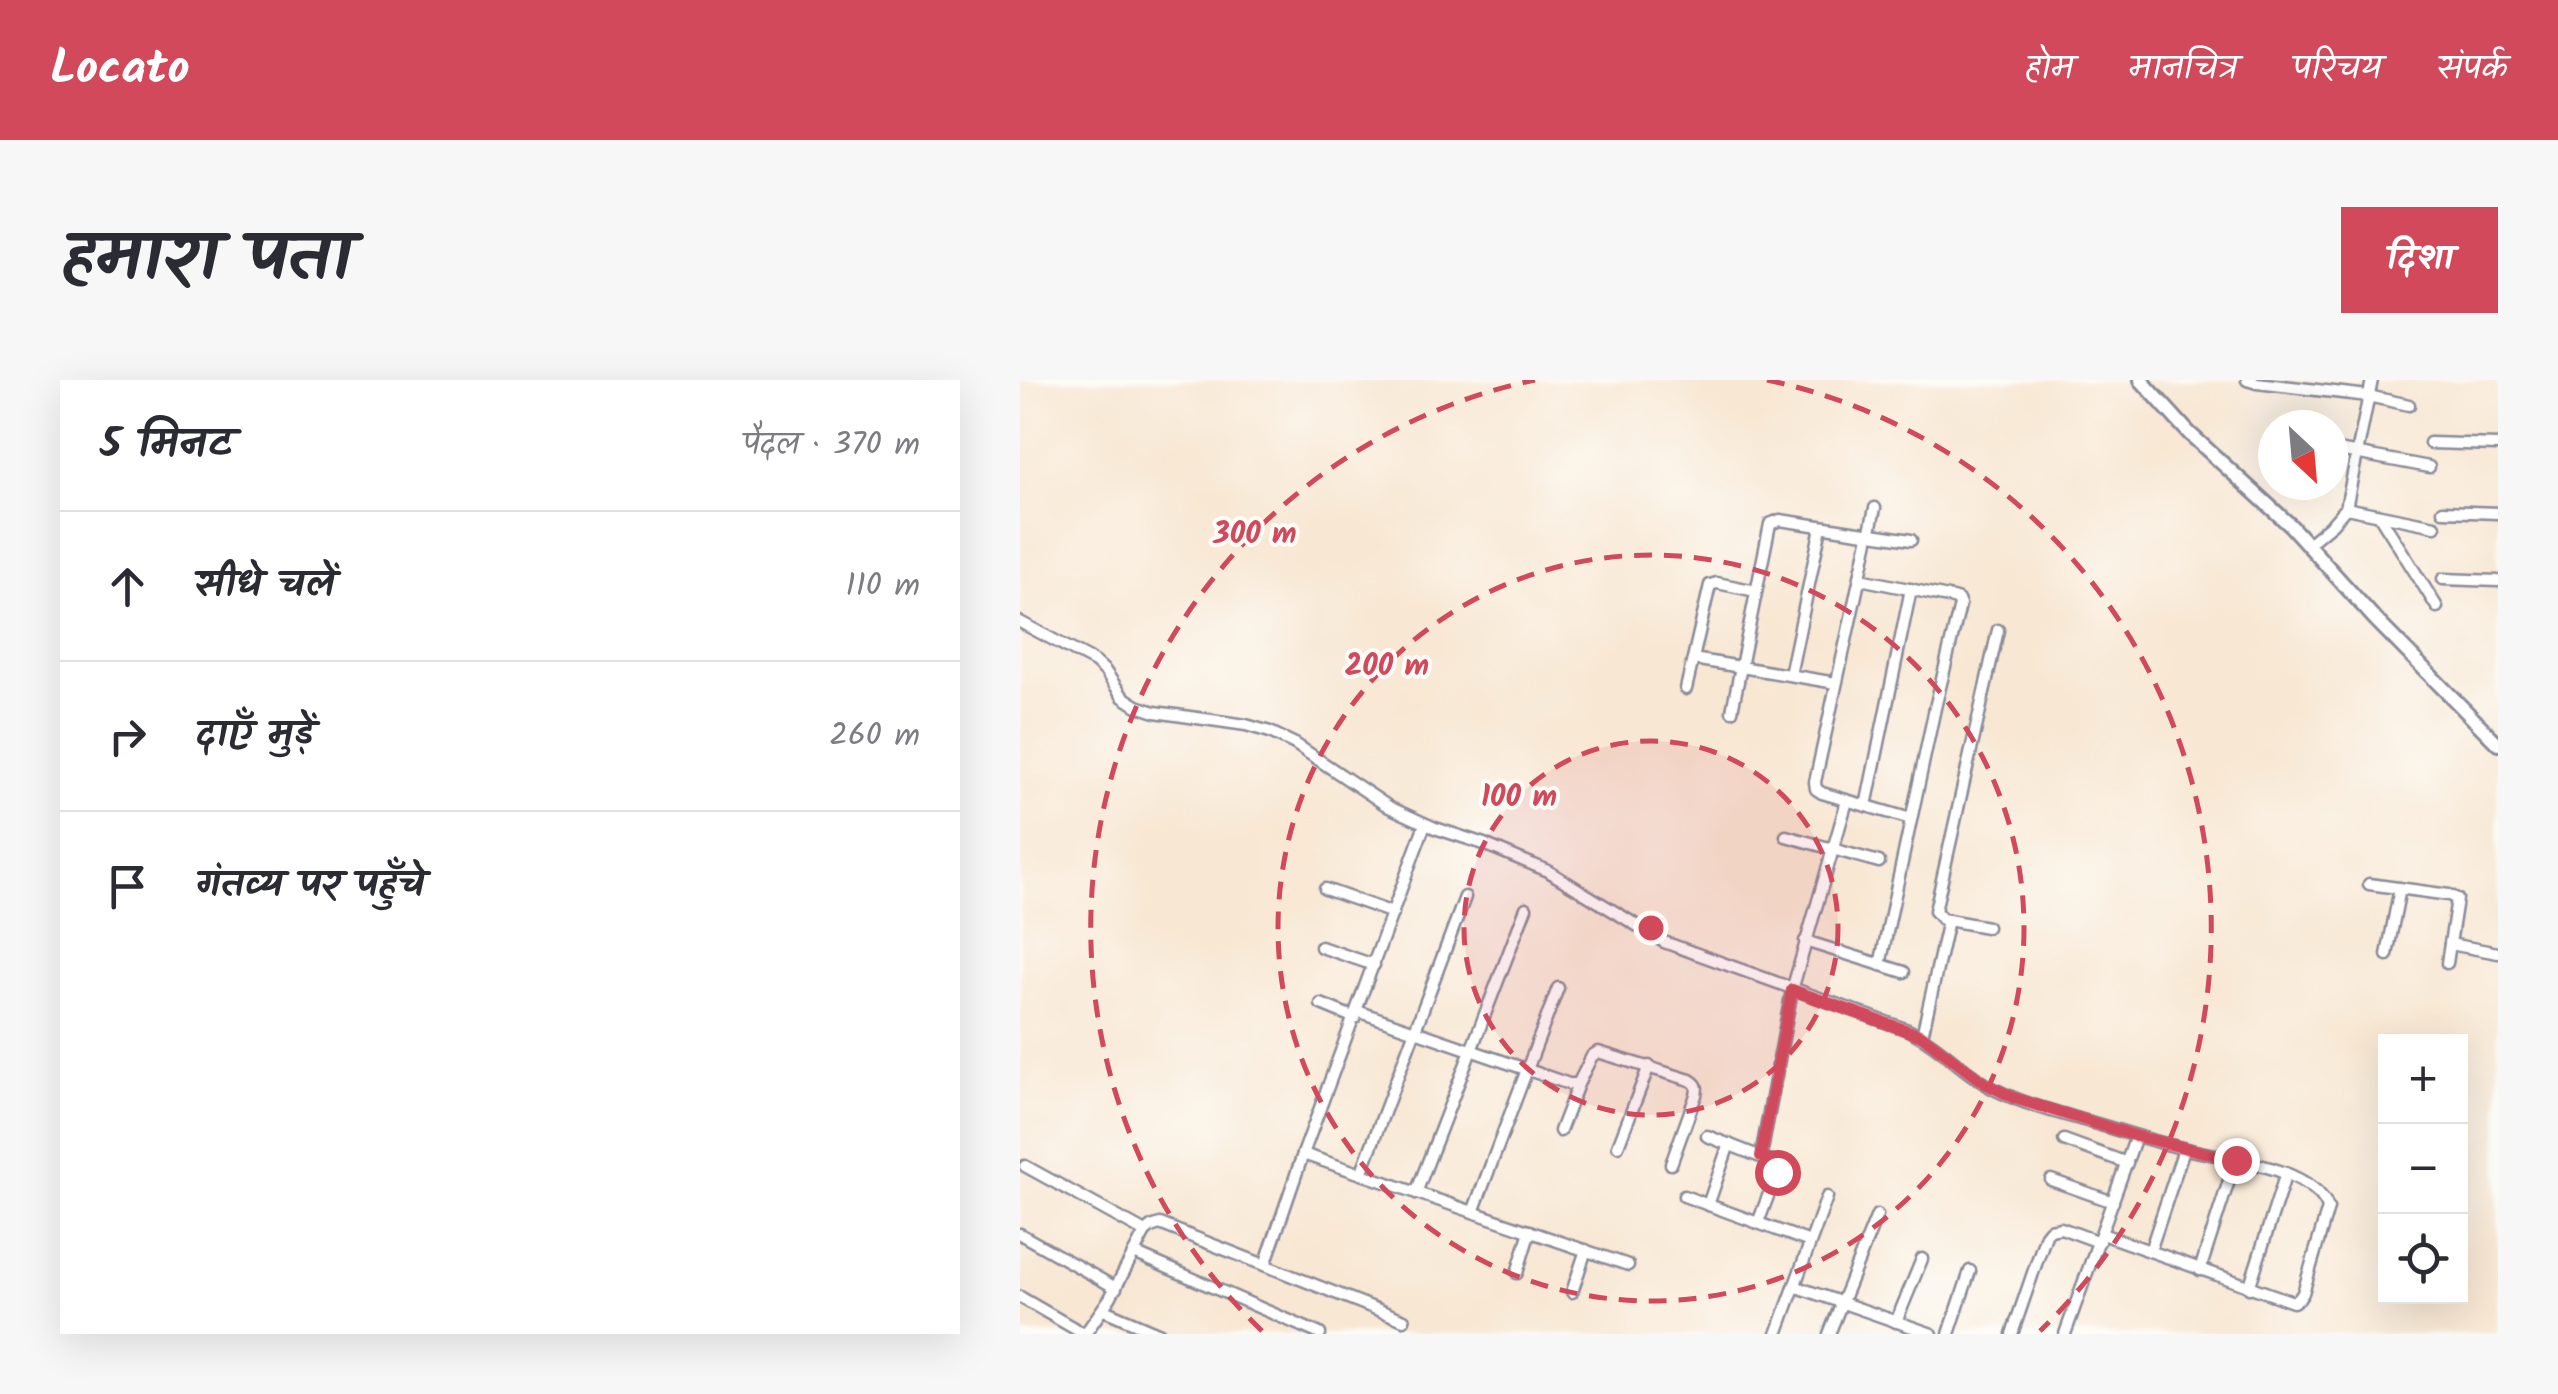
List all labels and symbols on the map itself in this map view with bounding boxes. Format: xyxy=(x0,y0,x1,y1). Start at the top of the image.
north arrow xyxy=(2258,410,2348,500)
text: 300 m xyxy=(1212,511,1297,559)
text: 200 m xyxy=(1345,643,1429,691)
text: 100 m xyxy=(1481,774,1557,822)
centre of rings xyxy=(1633,910,1669,946)
route end xyxy=(2214,1138,2260,1184)
route start xyxy=(1755,1150,1801,1196)

